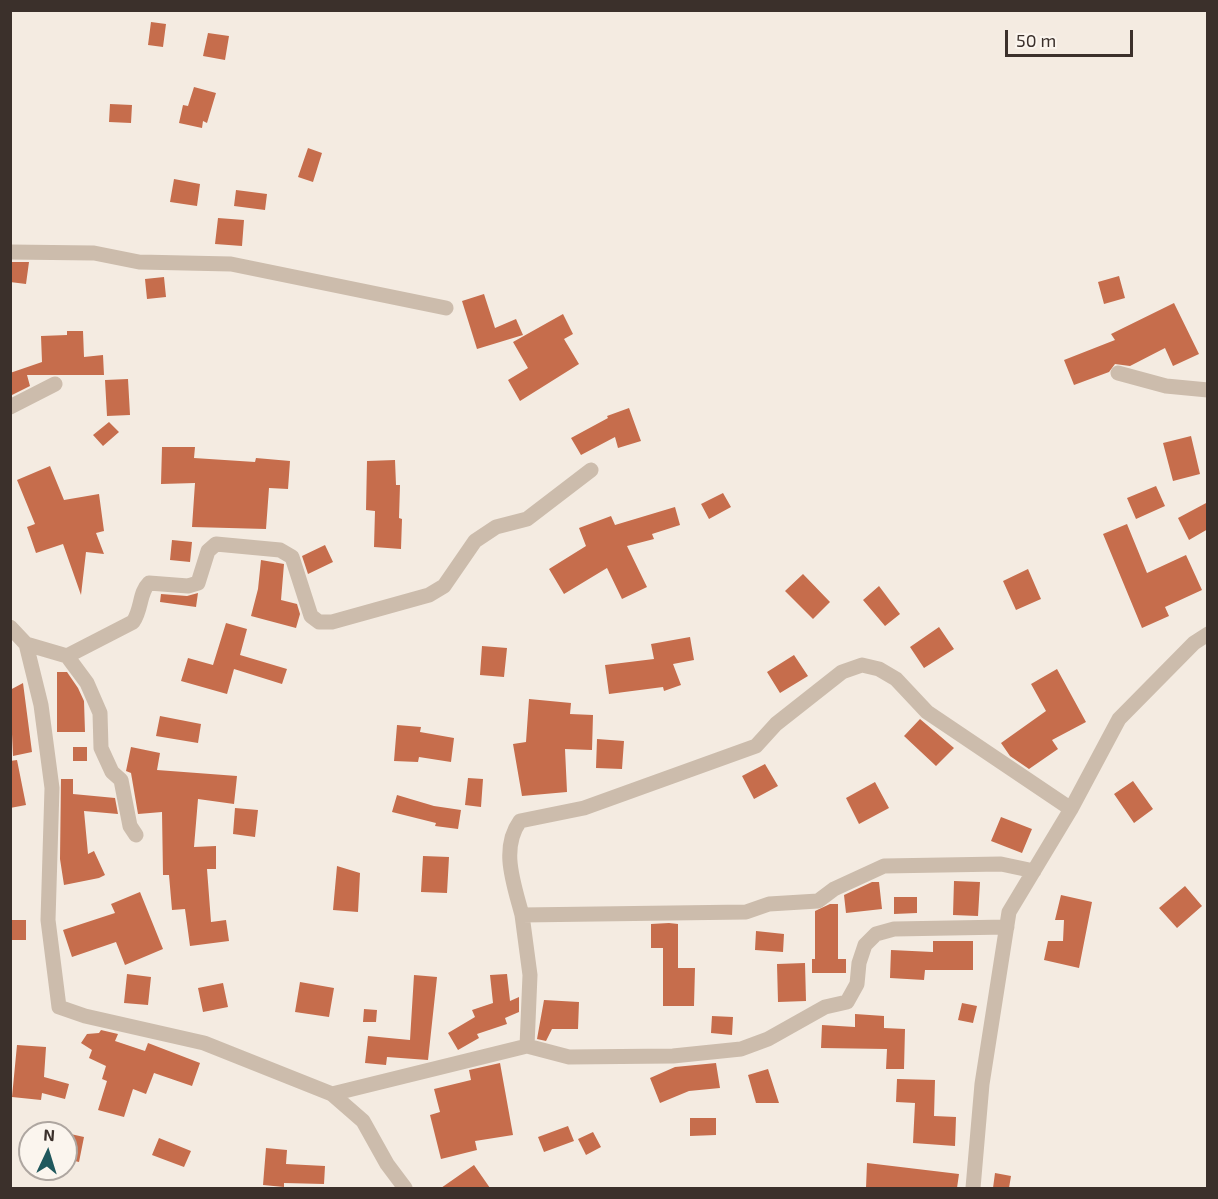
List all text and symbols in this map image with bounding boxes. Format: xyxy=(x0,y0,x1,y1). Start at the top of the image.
scale bar xyxy=(1008,18,1136,56)
text: 50 m xyxy=(1016,29,1056,51)
north arrow xyxy=(18,1121,78,1181)
text: N xyxy=(43,1125,56,1144)

